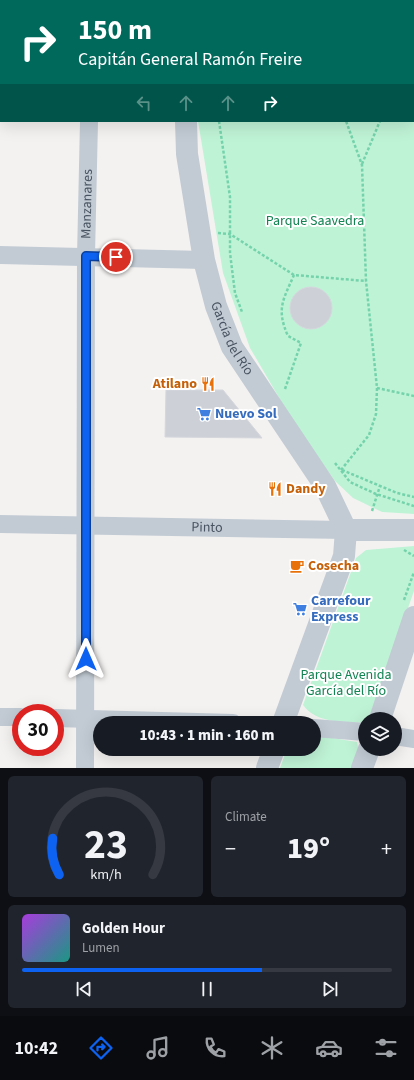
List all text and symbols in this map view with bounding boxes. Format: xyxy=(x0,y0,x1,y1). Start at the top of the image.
text: 150 m xyxy=(78,10,152,50)
icon: right xyxy=(12,16,64,68)
text: Capitán General Ramón Freire xyxy=(78,47,302,72)
icon: left xyxy=(133,92,155,114)
icon: ahead xyxy=(175,92,197,114)
icon: ahead xyxy=(217,92,239,114)
icon: right xyxy=(259,92,281,114)
street label: Manzanares xyxy=(76,169,98,239)
park label: Parque Saavedra xyxy=(266,211,364,231)
pin xyxy=(99,240,133,274)
icon: arrive xyxy=(105,246,127,268)
street label: García del Río xyxy=(205,299,258,379)
place label: Atilano xyxy=(152,374,197,394)
restaurant icon: Atilano xyxy=(200,376,216,392)
place label: Nuevo Sol xyxy=(215,404,277,424)
supermarket icon: Nuevo Sol xyxy=(196,406,212,422)
place label: Dandy xyxy=(286,479,326,499)
restaurant icon: Dandy xyxy=(267,481,283,497)
street label: Pinto xyxy=(191,517,223,538)
place label: Cosecha xyxy=(308,556,359,576)
cafe icon: Cosecha xyxy=(289,558,305,574)
place label: Carrefour Express xyxy=(311,591,371,627)
supermarket icon: Carrefour Express xyxy=(292,601,308,617)
position arrow xyxy=(65,638,107,680)
park label: Parque Avenida García del Río xyxy=(300,665,392,701)
speed limit sign: 30 xyxy=(12,704,64,756)
map controls xyxy=(358,712,402,756)
button: layers xyxy=(358,712,402,756)
text: 10:43 · 1 min · 160 m xyxy=(140,725,274,746)
text: Climate xyxy=(225,808,267,826)
text: 23 xyxy=(84,814,127,874)
text: 19° xyxy=(287,827,330,870)
text: − xyxy=(225,833,236,865)
text: + xyxy=(381,833,392,865)
text: km/h xyxy=(90,863,121,884)
text: Golden Hour xyxy=(82,918,165,939)
text: Lumen xyxy=(82,939,120,957)
icon: previous xyxy=(73,978,95,1000)
icon: pause xyxy=(196,978,218,1000)
icon: next xyxy=(319,978,341,1000)
icon: directions xyxy=(87,1034,115,1062)
icon: music xyxy=(144,1034,172,1062)
icon: phone xyxy=(201,1034,229,1062)
icon: climate xyxy=(258,1034,286,1062)
icon: car xyxy=(315,1034,343,1062)
icon: filters xyxy=(372,1034,400,1062)
text: 10:42 xyxy=(14,1036,58,1061)

